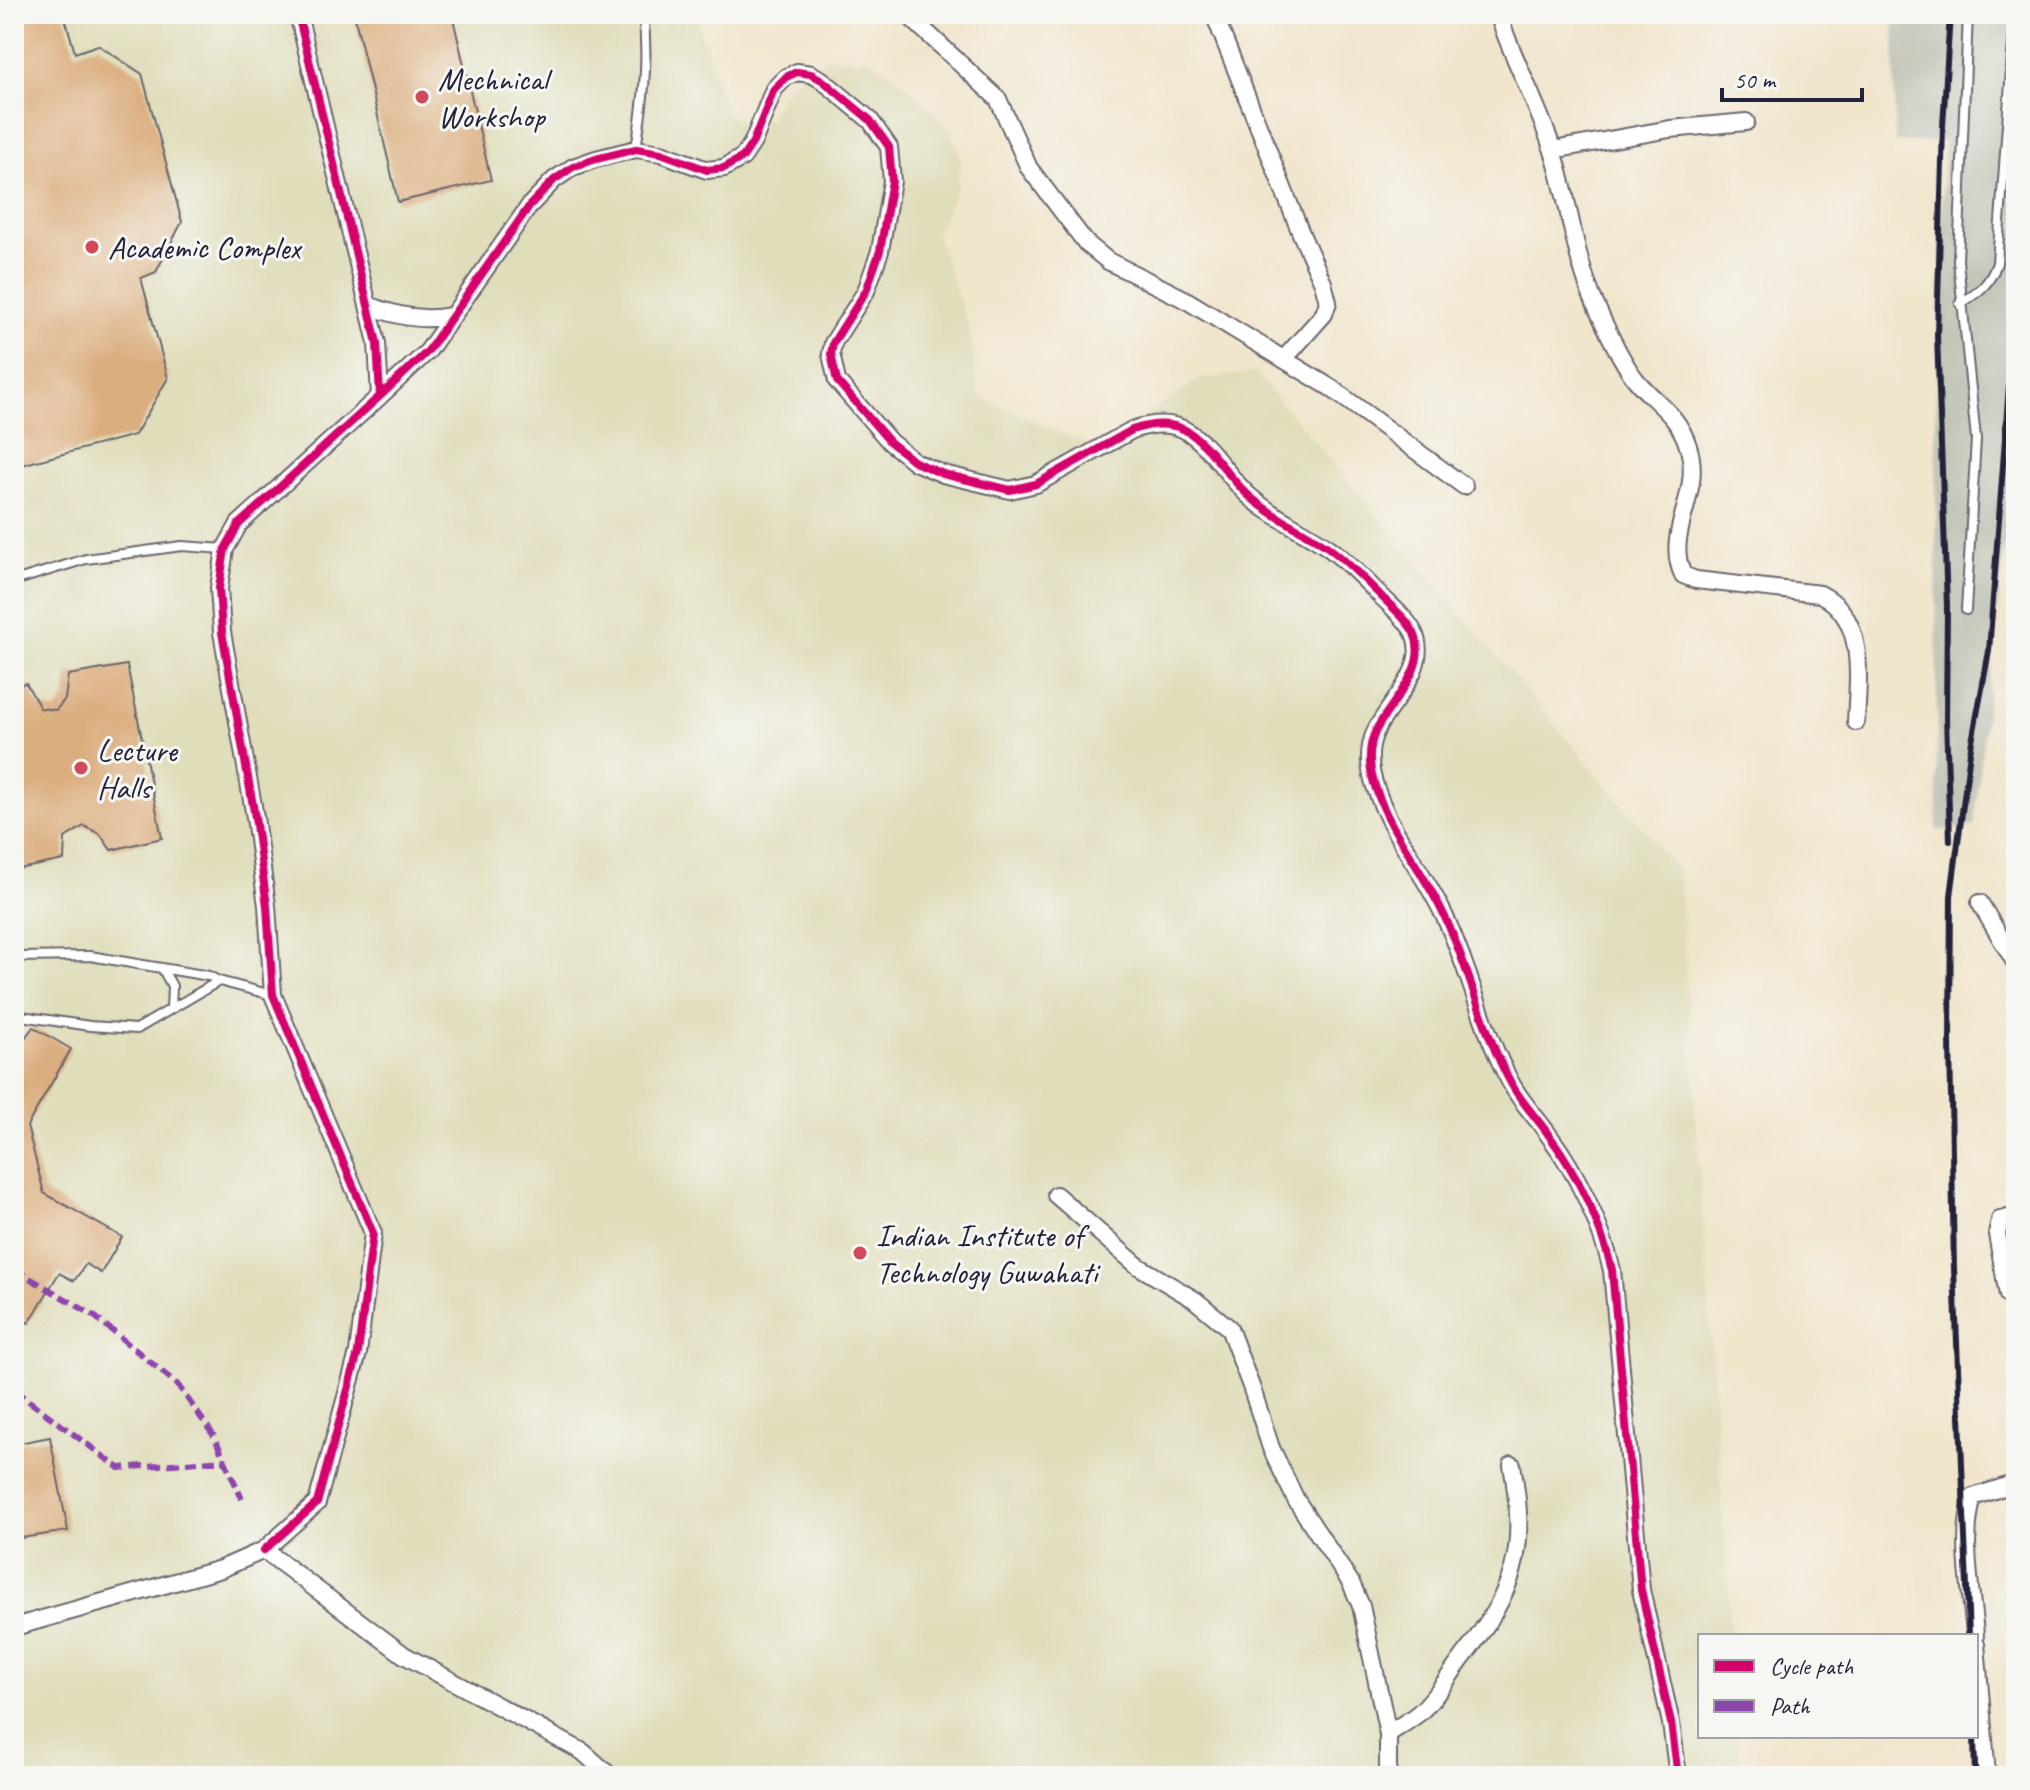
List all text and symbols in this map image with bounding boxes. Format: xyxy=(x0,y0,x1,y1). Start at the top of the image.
scale bar xyxy=(1722,52,1862,102)
place label: Mechnical Workshop xyxy=(438,59,553,137)
text: 50 m xyxy=(1734,65,1777,95)
marker: Mechnical Workshop xyxy=(413,88,431,106)
place label: Academic Complex xyxy=(108,227,303,268)
marker: Academic Complex xyxy=(83,238,101,256)
place label: Lecture Halls xyxy=(97,730,179,808)
marker: Lecture Halls xyxy=(72,759,90,777)
place label: Indian Institute of Technology Guwahati xyxy=(876,1215,1102,1293)
marker: Indian Institute of Technology Guwahati xyxy=(851,1244,869,1262)
legend xyxy=(1698,1634,1978,1738)
text: Cycle path xyxy=(1770,1651,1854,1681)
text: Path xyxy=(1770,1691,1811,1721)

